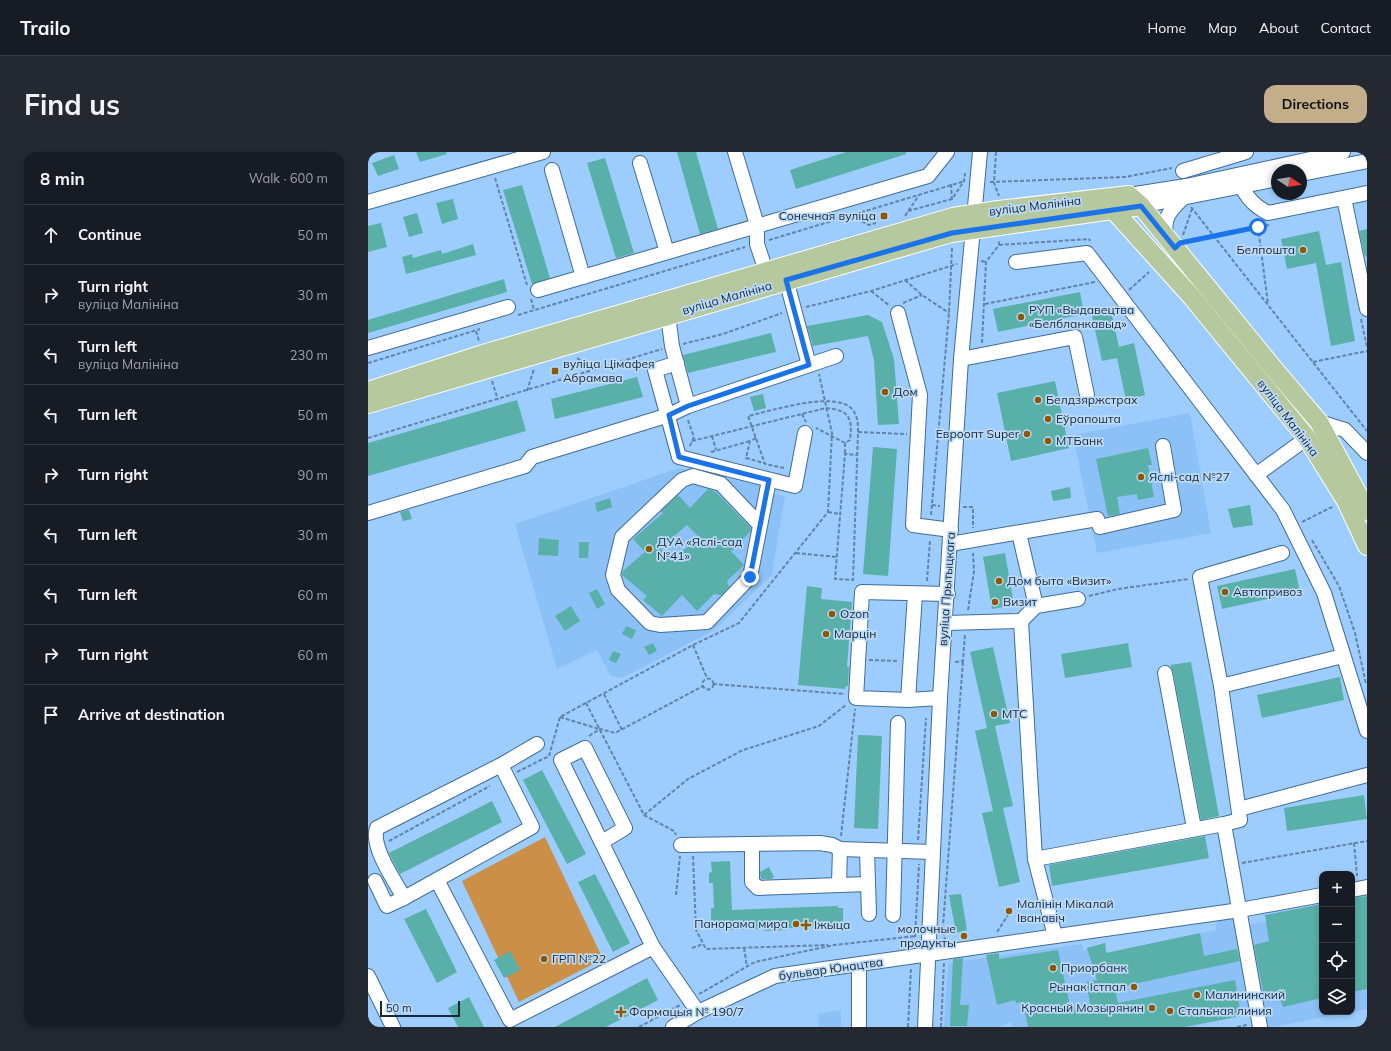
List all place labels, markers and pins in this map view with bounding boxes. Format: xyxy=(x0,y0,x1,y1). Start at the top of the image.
place label: Сонечная вуліца xyxy=(779,208,876,223)
marker: Сонечная вуліца xyxy=(879,211,889,221)
place label: Белпошта xyxy=(1236,242,1295,257)
marker: Белпошта xyxy=(1298,245,1308,255)
place label: РУП «Выдавецтва «Белбланкавыд» xyxy=(1029,302,1134,331)
marker: РУП «Выдавецтва «Белбланкавыд» xyxy=(1016,312,1026,322)
place label: вуліца Цімафея Абрамава xyxy=(563,356,655,385)
marker: вуліца Цімафея Абрамава xyxy=(550,366,560,376)
place label: Дом xyxy=(893,384,918,399)
marker: Дом xyxy=(880,387,890,397)
place label: Белдзяржстрах xyxy=(1046,392,1138,407)
marker: Белдзяржстрах xyxy=(1033,395,1043,405)
place label: Еўрапошта xyxy=(1056,411,1121,426)
marker: Еўрапошта xyxy=(1043,414,1053,424)
place label: Евроопт Super xyxy=(936,426,1020,441)
marker: Евроопт Super xyxy=(1022,429,1032,439)
place label: МТБанк xyxy=(1056,433,1103,448)
marker: МТБанк xyxy=(1043,436,1053,446)
place label: Яслі-сад №27 xyxy=(1149,469,1230,484)
marker: Яслі-сад №27 xyxy=(1136,472,1146,482)
place label: ДУА «Яслі-сад №41» xyxy=(657,534,742,563)
marker: ДУА «Яслі-сад №41» xyxy=(644,544,654,554)
place label: Дом быта «Визит» xyxy=(1007,573,1112,588)
marker: Дом быта «Визит» xyxy=(994,576,1004,586)
place label: Автопривоз xyxy=(1233,584,1302,599)
marker: Автопривоз xyxy=(1220,587,1230,597)
place label: Визит xyxy=(1003,594,1038,609)
marker: Визит xyxy=(990,597,1000,607)
place label: Ozon xyxy=(840,606,869,621)
marker: Ozon xyxy=(827,609,837,619)
place label: Марцін xyxy=(834,626,876,641)
marker: Марцін xyxy=(821,629,831,639)
place label: МТС xyxy=(1002,706,1027,721)
marker: МТС xyxy=(989,709,999,719)
place label: Малінін Мікалай Іванавіч xyxy=(1017,896,1114,925)
marker: Малінін Мікалай Іванавіч xyxy=(1004,906,1014,916)
place label: Панорама мира xyxy=(694,916,788,931)
place label: Іжыца xyxy=(814,917,850,932)
marker: Панорама мира xyxy=(791,919,801,929)
marker: Іжыца xyxy=(801,920,811,930)
place label: молочные продукты xyxy=(898,921,956,950)
marker: молочные продукты xyxy=(959,931,969,941)
place label: ГРП №22 xyxy=(552,951,606,966)
marker: ГРП №22 xyxy=(539,954,549,964)
place label: Приорбанк xyxy=(1061,960,1127,975)
marker: Приорбанк xyxy=(1048,963,1058,973)
place label: Рынак Істпал xyxy=(1049,979,1126,994)
marker: Рынак Істпал xyxy=(1129,982,1139,992)
place label: Малининский xyxy=(1205,987,1285,1002)
marker: Малининский xyxy=(1192,990,1202,1000)
place label: Красный Мозырянин xyxy=(1021,1000,1144,1015)
marker: Красный Мозырянин xyxy=(1147,1003,1157,1013)
place label: Стальная линия xyxy=(1178,1003,1272,1018)
place label: Фармацыя № 190/7 xyxy=(629,1004,744,1019)
marker: Стальная линия xyxy=(1165,1006,1175,1016)
marker: Фармацыя № 190/7 xyxy=(616,1007,626,1017)

